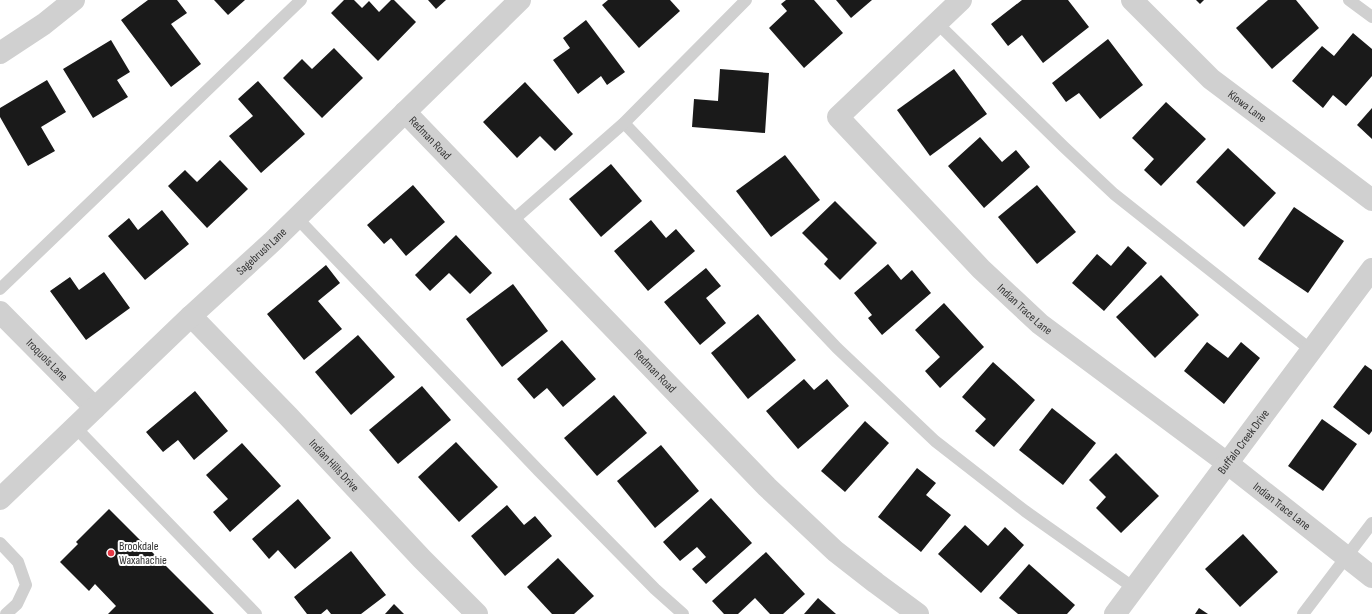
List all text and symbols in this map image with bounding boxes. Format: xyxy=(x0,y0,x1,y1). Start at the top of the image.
street label: Kiowa Lane xyxy=(1225,87,1270,126)
street label: Redman Road xyxy=(406,113,454,163)
street label: Sagebrush Lane xyxy=(233,224,290,278)
street label: Indian Trace Lane xyxy=(994,281,1055,338)
street label: Iroquois Lane xyxy=(23,335,71,384)
street label: Redman Road xyxy=(631,346,679,396)
street label: Buffalo Creek Drive xyxy=(1214,406,1273,477)
street label: Indian Hills Drive xyxy=(306,436,363,495)
street label: Indian Trace Lane xyxy=(1250,479,1314,534)
place label: Brookdale Waxahachie xyxy=(119,539,167,568)
marker: Brookdale Waxahachie xyxy=(106,548,116,558)

